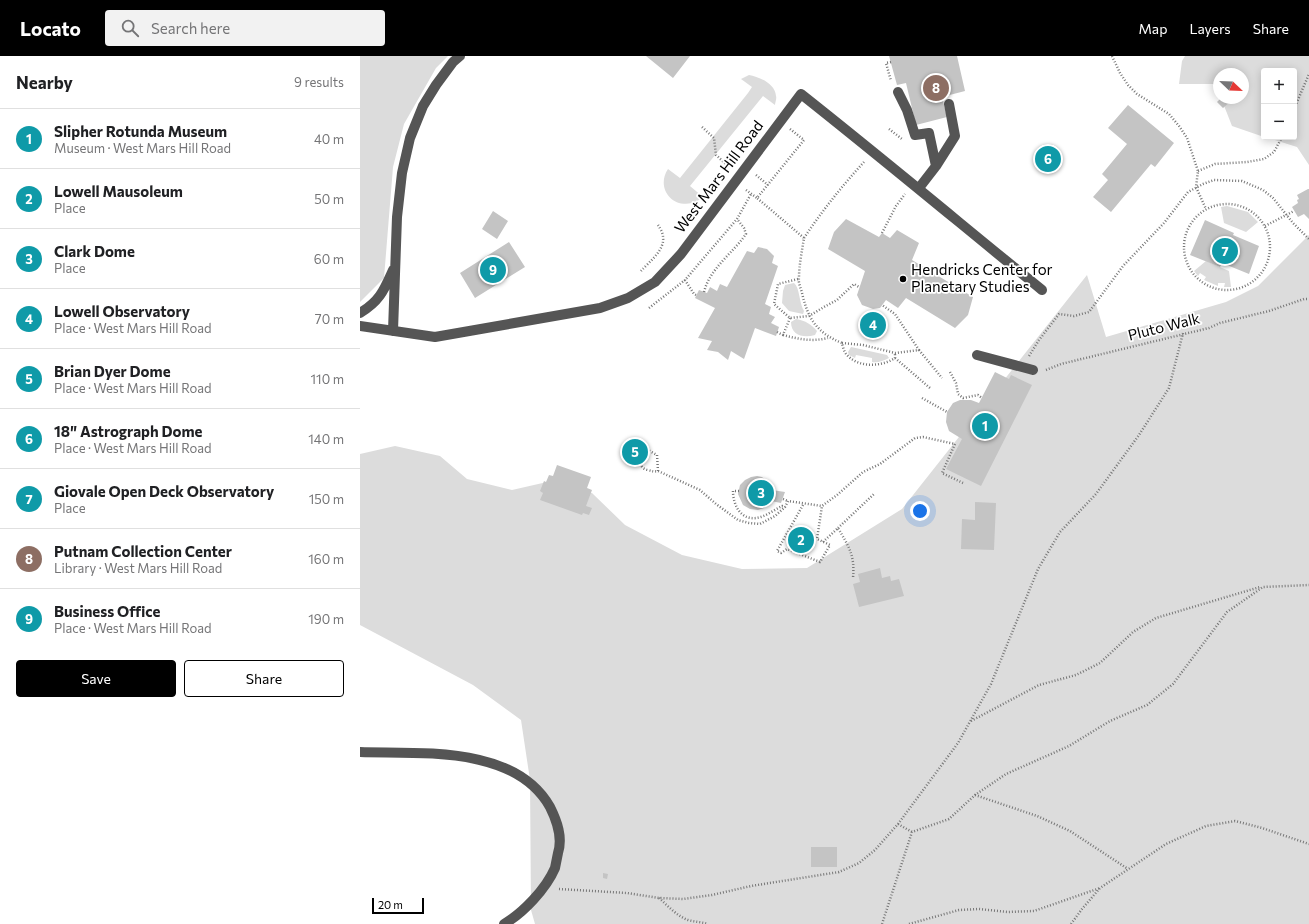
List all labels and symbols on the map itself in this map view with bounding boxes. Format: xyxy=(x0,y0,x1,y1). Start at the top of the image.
north arrow xyxy=(1213,68,1249,104)
pin: 8 xyxy=(923,73,949,103)
street label: West Mars Hill Road xyxy=(670,117,766,236)
pin: 6 xyxy=(1035,144,1061,174)
pin: 7 xyxy=(1212,236,1238,266)
pin: 9 xyxy=(480,255,506,285)
place label: Hendricks Center for Planetary Studies xyxy=(911,260,1053,295)
marker: Hendricks Center for Planetary Studies xyxy=(898,274,908,284)
street label: Pluto Walk xyxy=(1126,308,1202,344)
pin: 4 xyxy=(860,310,886,340)
pin: 1 xyxy=(972,411,998,441)
pin: 5 xyxy=(622,437,648,467)
pin: 3 xyxy=(748,478,774,508)
your location xyxy=(910,501,930,521)
pin: 2 xyxy=(788,525,814,555)
scale bar xyxy=(372,896,424,915)

